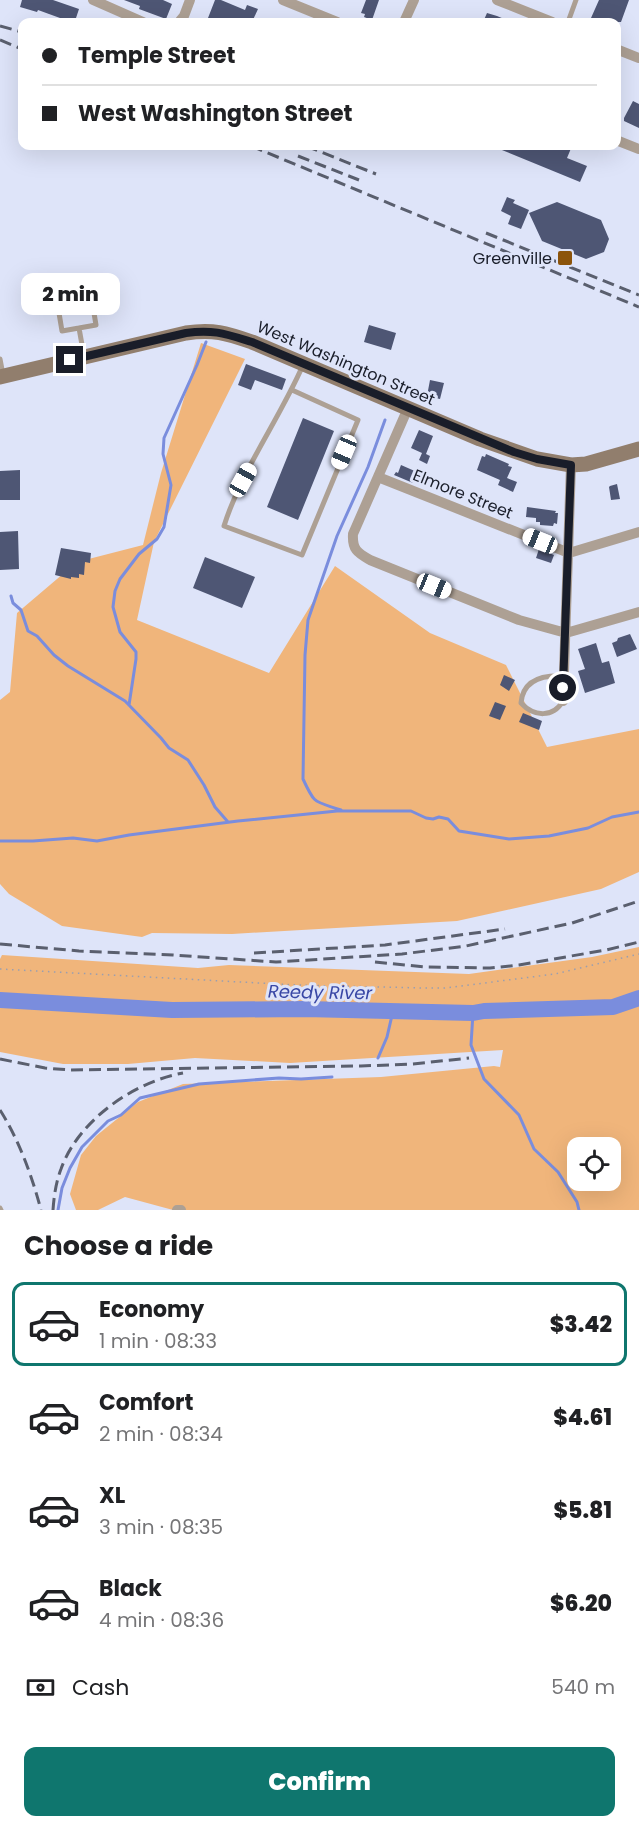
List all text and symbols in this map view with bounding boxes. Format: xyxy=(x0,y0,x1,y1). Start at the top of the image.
text: Temple Street xyxy=(78,40,235,71)
text: West Washington Street xyxy=(78,98,352,129)
place label: Greenville xyxy=(473,247,552,270)
marker: Greenville xyxy=(556,249,574,267)
callout: 2 min xyxy=(20,273,119,315)
text: 2 min xyxy=(42,280,99,308)
street label: West Washington Street xyxy=(253,315,439,411)
route end xyxy=(56,346,83,373)
car xyxy=(329,432,359,472)
car xyxy=(226,460,260,500)
street label: Elmore Street xyxy=(410,464,517,525)
car xyxy=(520,526,560,556)
car xyxy=(414,571,454,601)
route start xyxy=(549,674,576,701)
water label: Reedy River xyxy=(268,979,374,1005)
map controls xyxy=(567,1137,621,1191)
button: locate xyxy=(567,1137,621,1191)
text: Choose a ride xyxy=(24,1227,213,1264)
text: Economy xyxy=(99,1294,204,1325)
icon: car xyxy=(27,1297,81,1351)
text: $3.42 xyxy=(550,1309,612,1340)
text: 1 min · 08:33 xyxy=(99,1327,217,1355)
text: Comfort xyxy=(99,1387,193,1418)
icon: car xyxy=(27,1390,81,1444)
text: $4.61 xyxy=(553,1402,612,1433)
text: 2 min · 08:34 xyxy=(99,1420,223,1448)
text: XL xyxy=(99,1480,125,1511)
icon: car xyxy=(27,1483,81,1537)
text: $5.81 xyxy=(554,1495,612,1526)
text: 3 min · 08:35 xyxy=(99,1513,223,1541)
text: Black xyxy=(99,1573,162,1604)
icon: car xyxy=(27,1576,81,1630)
text: $6.20 xyxy=(550,1588,612,1619)
text: 4 min · 08:36 xyxy=(99,1606,224,1634)
icon: cash xyxy=(24,1671,57,1704)
text: Cash xyxy=(72,1672,129,1703)
text: 540 m xyxy=(551,1673,615,1701)
button: Confirm xyxy=(24,1747,615,1816)

